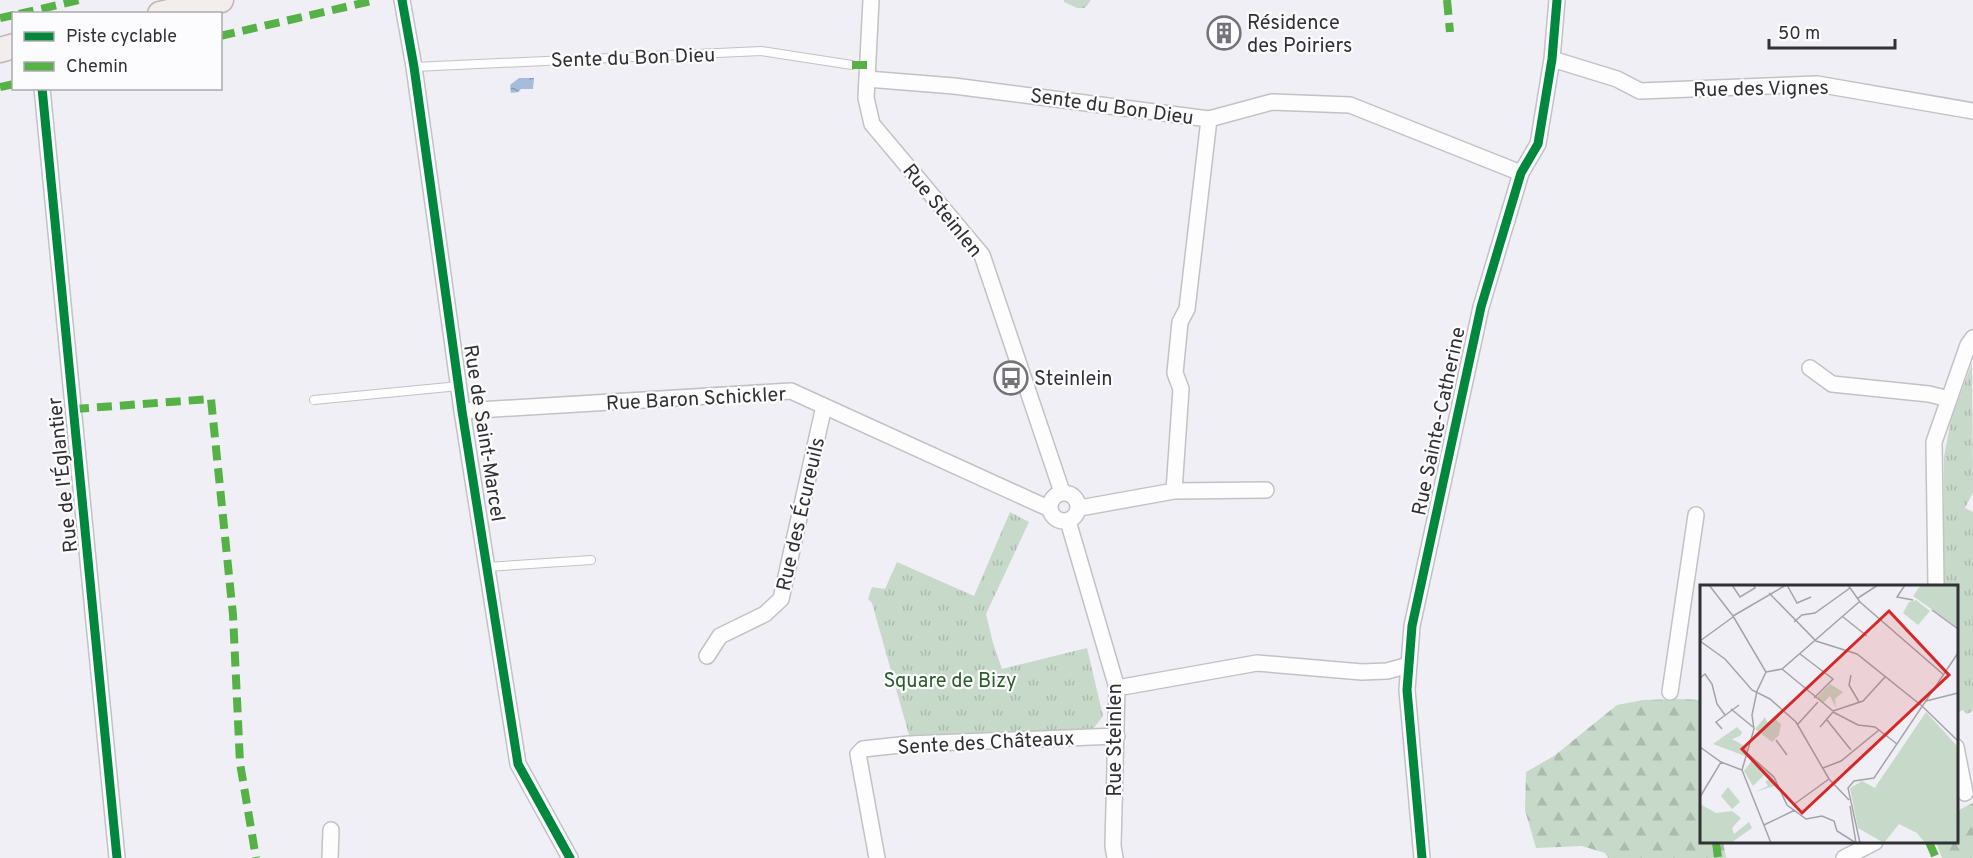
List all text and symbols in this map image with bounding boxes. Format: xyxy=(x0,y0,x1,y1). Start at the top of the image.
place label: Résidence des Poiriers xyxy=(1247,11,1352,60)
legend xyxy=(12,12,222,90)
scale bar xyxy=(1769,12,1895,50)
building icon: Résidence des Poiriers xyxy=(1206,15,1242,51)
text: 50 m xyxy=(1778,23,1820,46)
text: Piste cyclable xyxy=(66,26,177,49)
street label: Sente du Bon Dieu xyxy=(550,43,716,75)
text: Chemin xyxy=(66,56,128,79)
street label: Rue des Vignes xyxy=(1693,76,1829,104)
street label: Sente du Bon Dieu xyxy=(1028,84,1195,132)
street label: Rue Steinlen xyxy=(896,159,987,263)
street label: Rue Sainte-Catherine xyxy=(1407,325,1473,518)
street label: Rue de Saint-Marcel xyxy=(456,343,510,524)
bus stop icon: Steinlein xyxy=(993,360,1029,396)
place label: Steinlein xyxy=(1034,367,1113,393)
street label: Rue Baron Schickler xyxy=(605,382,787,418)
street label: Rue de l'Églantier xyxy=(41,395,85,554)
street label: Rue des Écureuils xyxy=(770,435,832,594)
inset map xyxy=(1700,585,1958,843)
park label: Square de Bizy xyxy=(883,669,1017,695)
street label: Rue Steinlen xyxy=(1103,683,1129,797)
street label: Sente des Châteaux xyxy=(897,726,1075,762)

